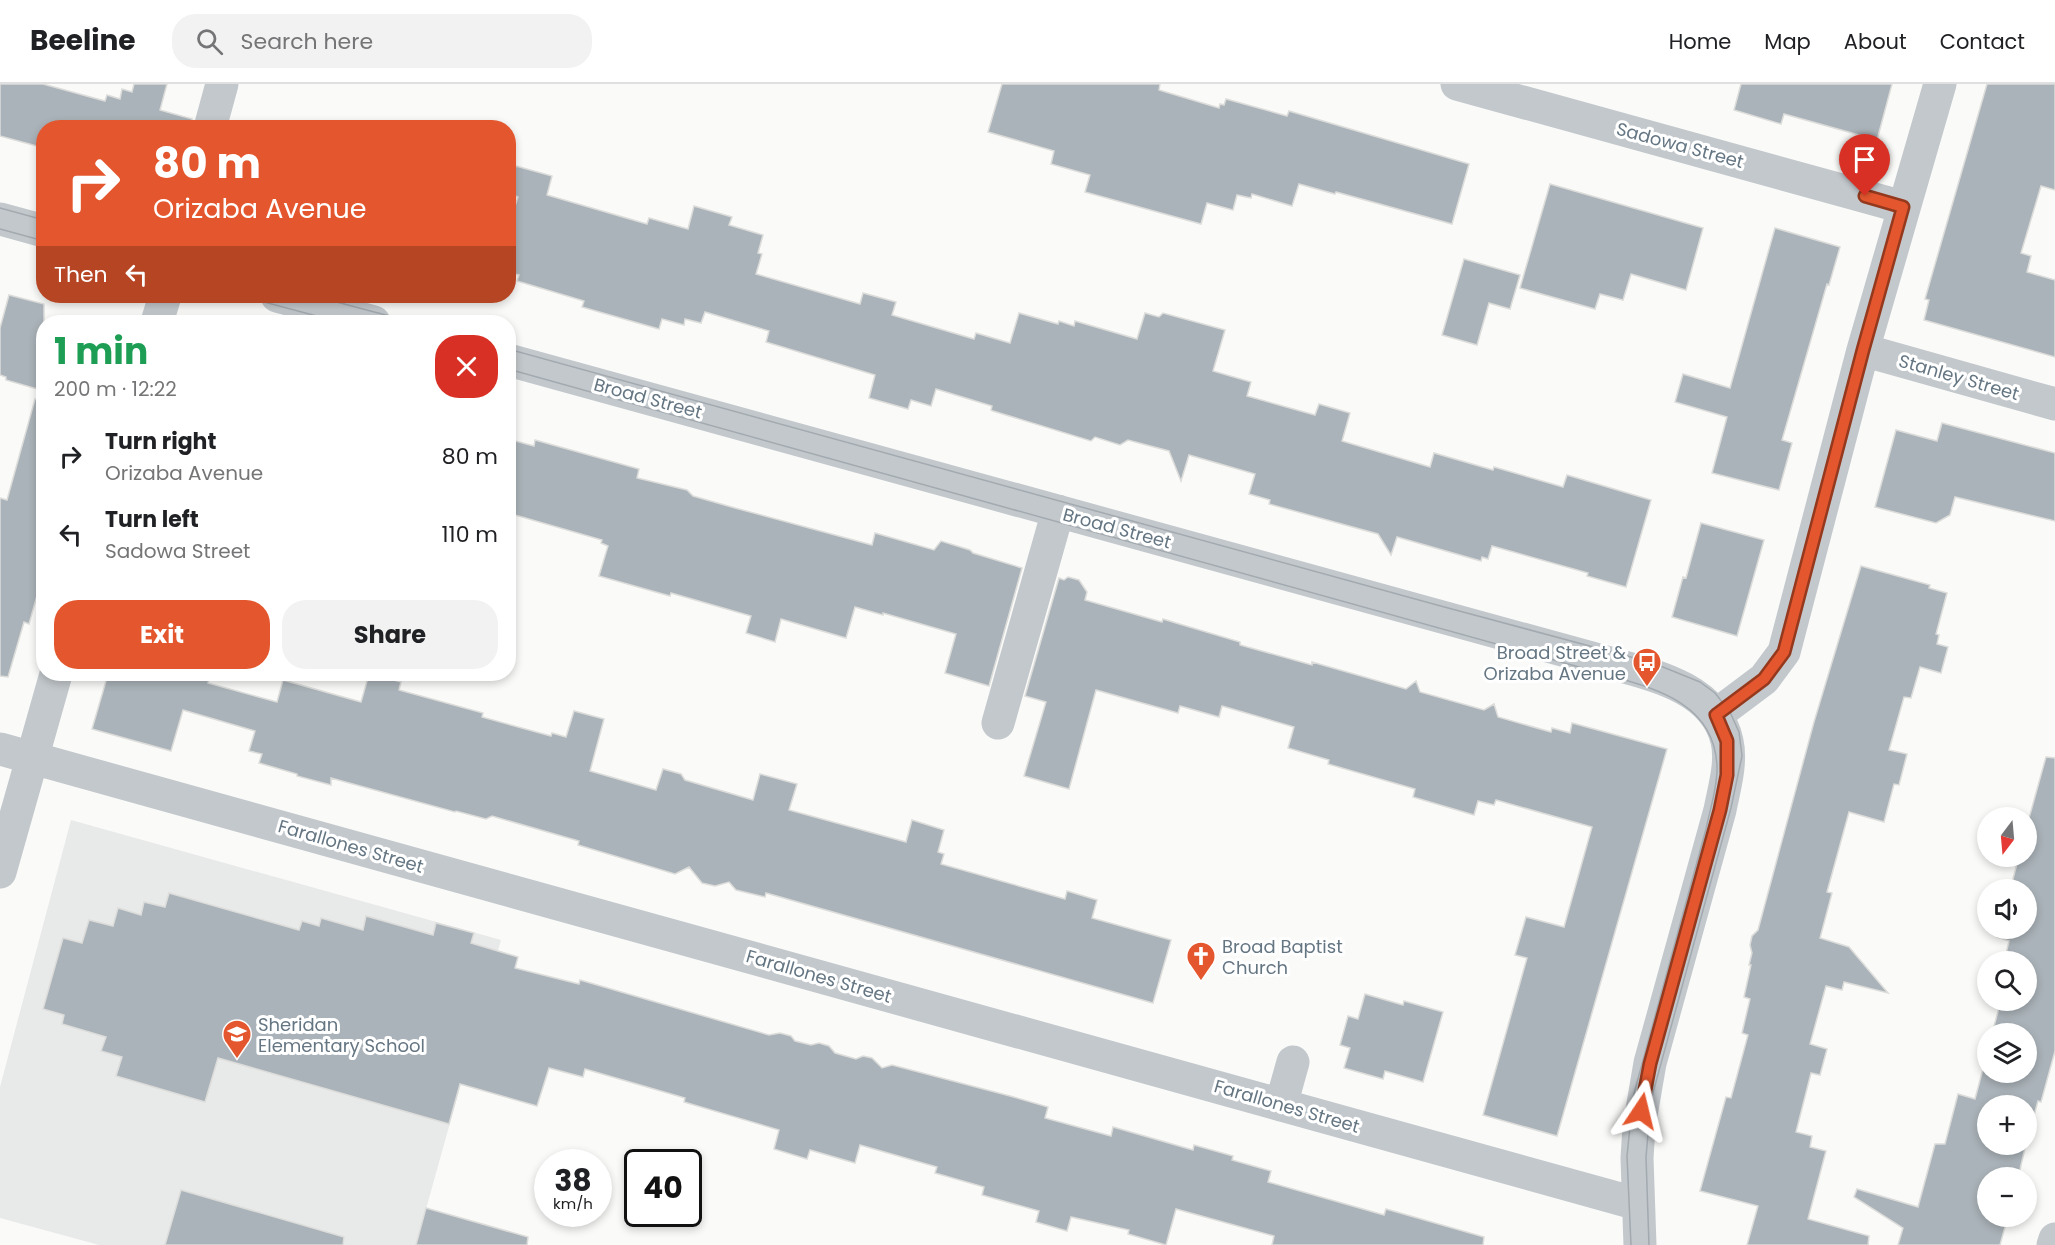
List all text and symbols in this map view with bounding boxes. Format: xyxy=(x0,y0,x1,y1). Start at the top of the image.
search box xyxy=(172,14,592,68)
text: Beeline xyxy=(30,21,136,60)
icon: search xyxy=(193,25,226,58)
text: Search here xyxy=(241,26,373,57)
text: Home xyxy=(1669,27,1731,56)
text: Map xyxy=(1764,27,1811,56)
text: About xyxy=(1844,27,1907,56)
text: Contact xyxy=(1940,27,2025,56)
street label: Sadowa Street xyxy=(1614,116,1746,174)
text: 80 m xyxy=(153,134,261,193)
pin xyxy=(1839,134,1890,196)
icon: arrive xyxy=(1848,143,1881,176)
icon: right xyxy=(54,144,132,222)
text: Orizaba Avenue xyxy=(153,190,367,227)
icon: left xyxy=(120,258,153,291)
text: Then xyxy=(54,259,108,290)
text: 1 min xyxy=(54,326,148,377)
button: close xyxy=(435,335,498,398)
street label: Stanley Street xyxy=(1896,348,2022,406)
street label: Broad Street xyxy=(591,372,705,424)
text: 200 m · 12:22 xyxy=(54,375,177,403)
text: Turn right xyxy=(105,426,216,457)
icon: right xyxy=(54,440,87,473)
text: 80 m xyxy=(442,441,498,472)
text: Orizaba Avenue xyxy=(105,459,263,487)
street label: Broad Street xyxy=(1060,502,1174,554)
text: Turn left xyxy=(105,504,199,535)
icon: left xyxy=(54,518,87,551)
text: 110 m xyxy=(442,519,498,550)
text: Sadowa Street xyxy=(105,537,250,565)
button: Exit xyxy=(54,600,270,669)
button: Share xyxy=(282,600,498,669)
place label: Broad Street & Orizaba Avenue xyxy=(1484,640,1627,686)
bus stop icon: Broad Street & Orizaba Avenue xyxy=(1631,646,1663,688)
north arrow xyxy=(1977,807,2037,867)
map controls xyxy=(1977,807,2037,1227)
street label: Farallones Street xyxy=(275,813,427,879)
button: sound xyxy=(1977,879,2037,939)
place label: Broad Baptist Church xyxy=(1222,934,1343,980)
church icon: Broad Baptist Church xyxy=(1185,940,1217,982)
street label: Farallones Street xyxy=(743,943,895,1009)
button: search xyxy=(1977,951,2037,1011)
place label: Sheridan Elementary School xyxy=(258,1012,425,1058)
school or university icon: Sheridan Elementary School xyxy=(221,1018,253,1060)
button: layers xyxy=(1977,1023,2037,1083)
street label: Farallones Street xyxy=(1211,1073,1363,1139)
position arrow xyxy=(1609,1079,1673,1143)
button: + xyxy=(1977,1095,2037,1155)
speed limit sign: 40 xyxy=(624,1149,702,1227)
text: 38 xyxy=(554,1159,592,1202)
button: − xyxy=(1977,1167,2037,1227)
text: km/h xyxy=(553,1193,593,1214)

